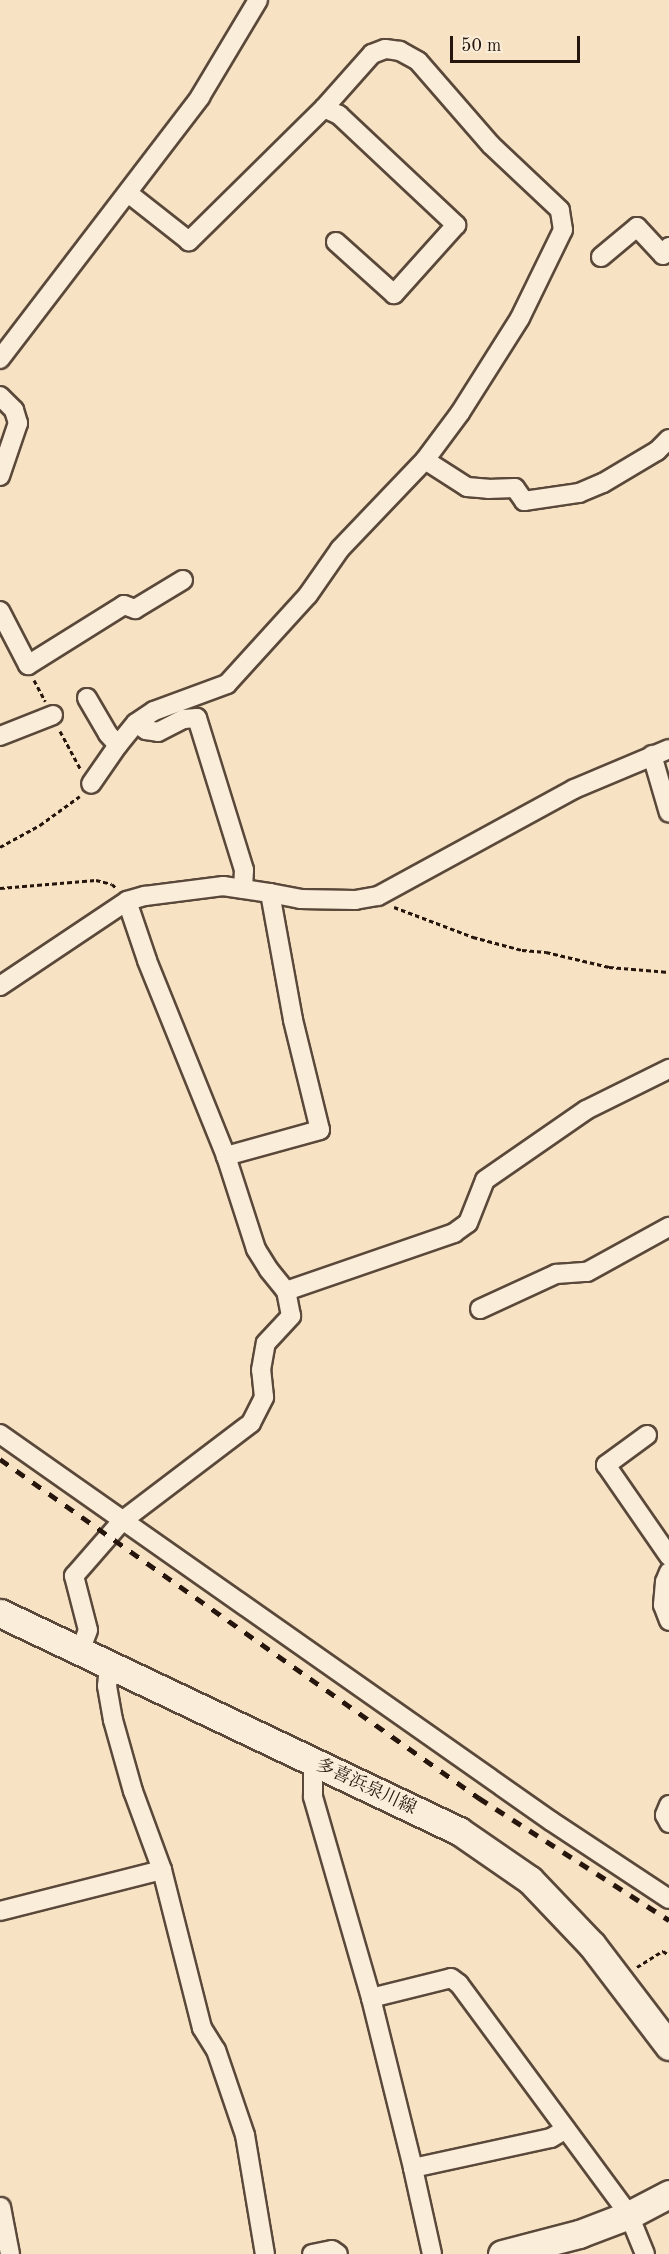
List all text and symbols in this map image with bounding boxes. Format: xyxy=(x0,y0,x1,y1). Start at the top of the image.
scale bar xyxy=(453,24,584,62)
text: 50 m xyxy=(461,37,501,55)
street label: 多喜浜泉川線 xyxy=(312,1754,420,1820)

